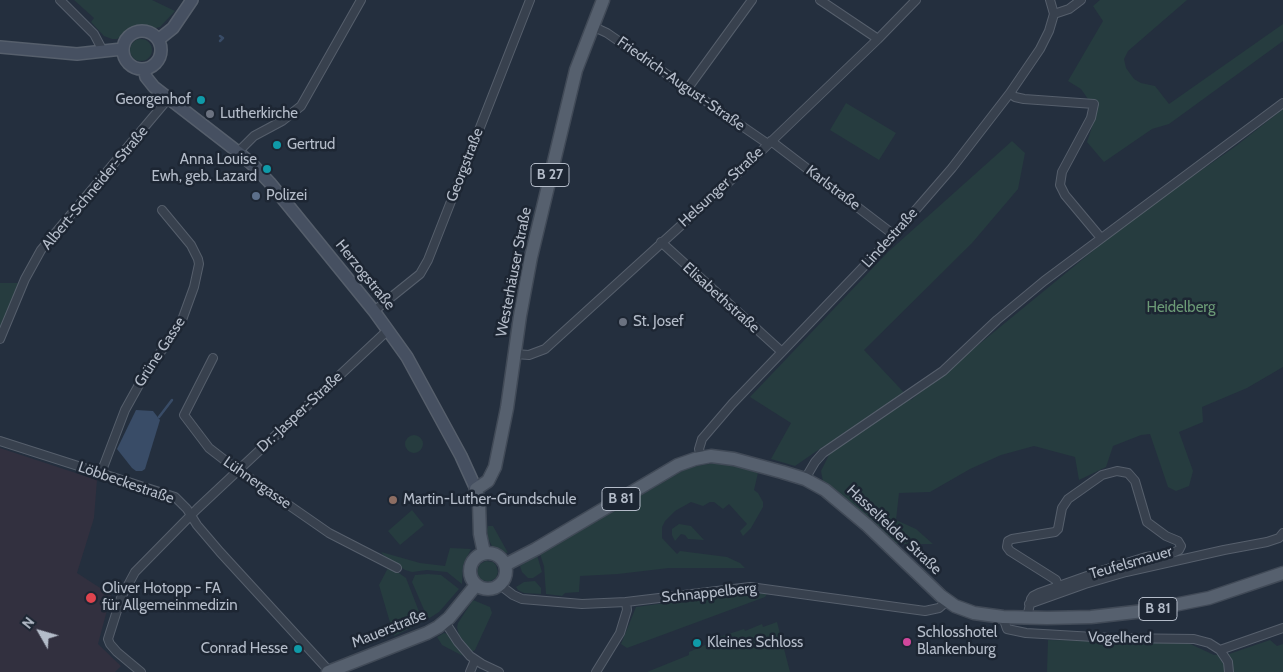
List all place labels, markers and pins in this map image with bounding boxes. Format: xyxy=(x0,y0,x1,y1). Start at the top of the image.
place label: Georgenhof xyxy=(116,91,191,109)
marker: Georgenhof xyxy=(195,94,207,106)
place label: Lutherkirche xyxy=(220,105,298,123)
marker: Lutherkirche xyxy=(204,108,216,120)
place label: Gertrud xyxy=(287,136,335,154)
marker: Gertrud xyxy=(271,139,283,151)
place label: Anna Louise Ewh, geb. Lazard xyxy=(152,151,257,186)
marker: Anna Louise Ewh, geb. Lazard xyxy=(261,163,273,175)
place label: Polizei xyxy=(266,187,307,205)
marker: Polizei xyxy=(250,190,262,202)
place label: St. Josef xyxy=(633,313,684,331)
marker: St. Josef xyxy=(617,316,629,328)
place label: Martin-Luther-Grundschule xyxy=(403,491,576,509)
marker: Martin-Luther-Grundschule xyxy=(387,494,399,506)
place label: Oliver Hotopp - FA für Allgemeinmedizin xyxy=(102,580,238,615)
marker: Oliver Hotopp - FA für Allgemeinmedizin xyxy=(84,591,98,605)
place label: Schlosshotel Blankenburg xyxy=(917,624,997,659)
place label: Kleines Schloss xyxy=(707,634,803,652)
marker: Schlosshotel Blankenburg xyxy=(901,636,913,648)
marker: Kleines Schloss xyxy=(691,637,703,649)
place label: Conrad Hesse xyxy=(201,640,288,658)
marker: Conrad Hesse xyxy=(292,643,304,655)

